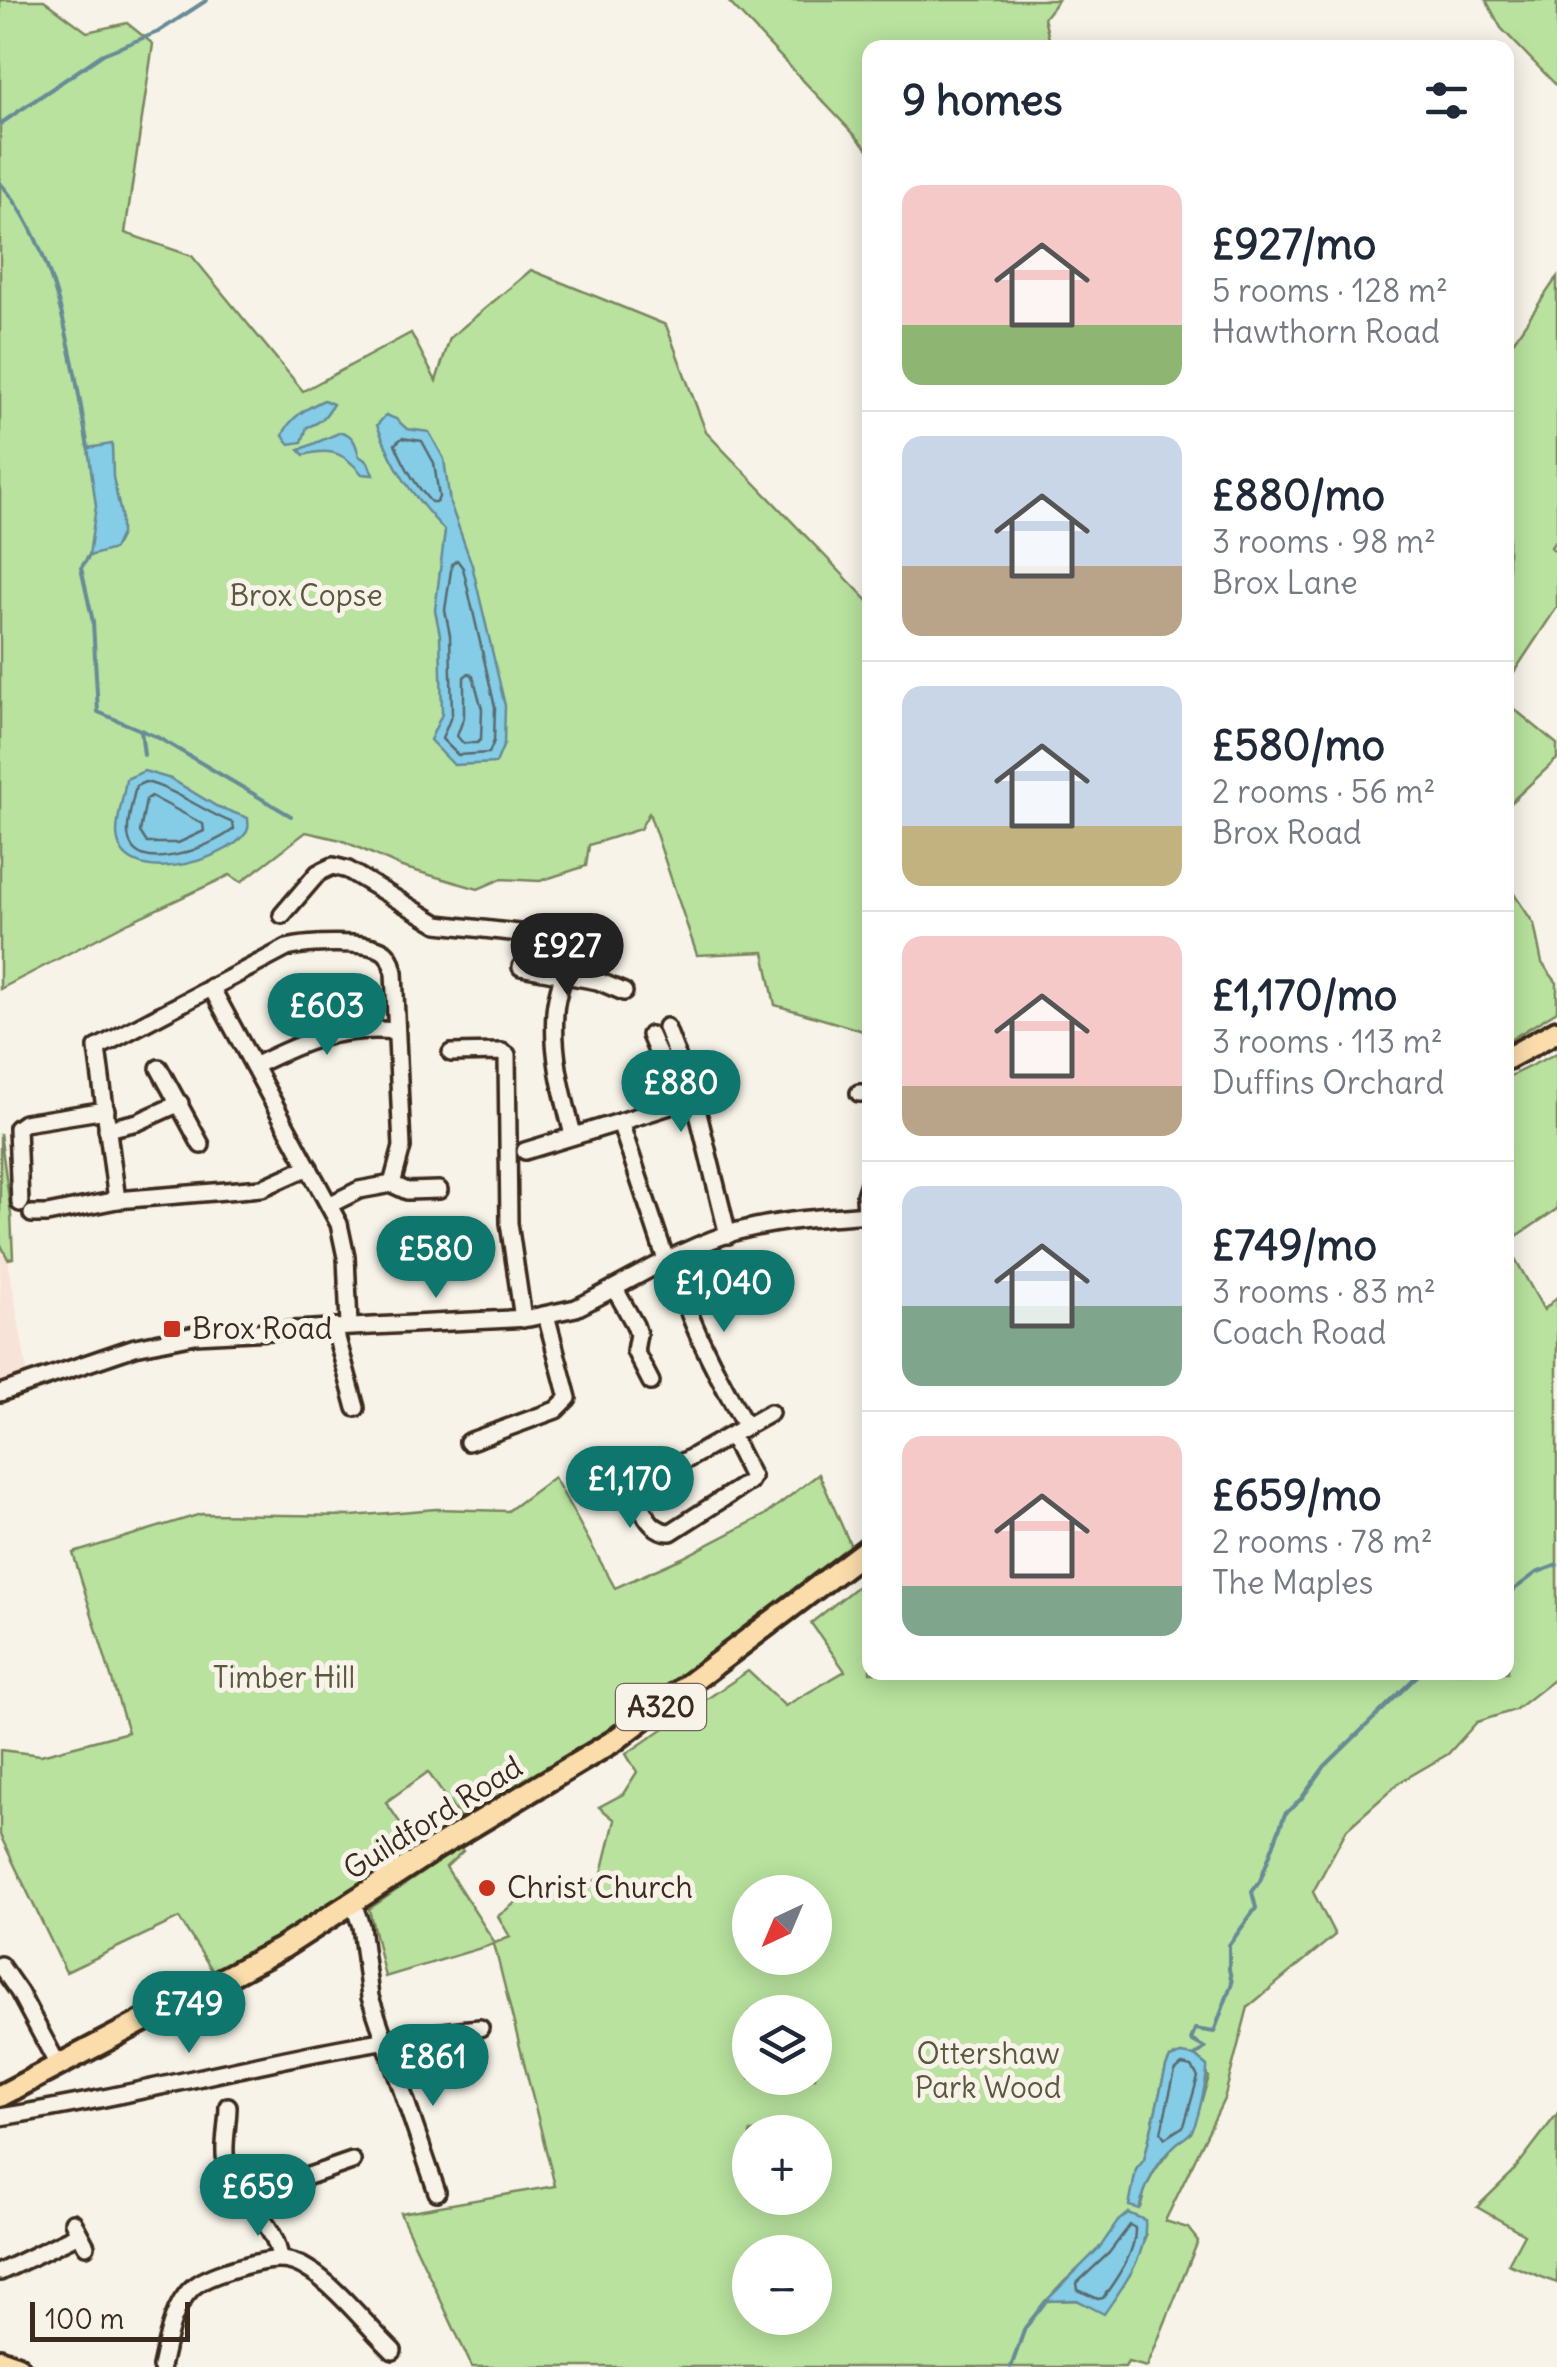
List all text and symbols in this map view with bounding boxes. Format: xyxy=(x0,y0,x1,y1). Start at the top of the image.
icon: filters xyxy=(1419,73,1474,128)
text: 9 homes xyxy=(902,74,1063,126)
text: £927/mo xyxy=(1212,218,1376,270)
icon: home xyxy=(982,225,1102,345)
text: 5 rooms · 128 m² xyxy=(1212,270,1448,311)
text: Hawthorn Road xyxy=(1212,311,1440,352)
text: £880/mo xyxy=(1212,469,1385,521)
icon: home xyxy=(982,476,1102,596)
text: 3 rooms · 98 m² xyxy=(1212,521,1436,562)
text: Brox Lane xyxy=(1212,562,1358,603)
park label: Brox Copse xyxy=(229,576,383,614)
text: £580/mo xyxy=(1212,719,1385,771)
icon: home xyxy=(982,726,1102,846)
text: 2 rooms · 56 m² xyxy=(1212,771,1435,812)
text: Brox Road xyxy=(1212,812,1362,853)
pin: £927 xyxy=(508,913,626,998)
text: £927 xyxy=(533,925,601,966)
text: £1,170/mo xyxy=(1212,969,1397,1021)
pin: £603 xyxy=(268,973,386,1058)
icon: home xyxy=(982,976,1102,1096)
text: £603 xyxy=(290,985,364,1026)
text: 3 rooms · 113 m² xyxy=(1212,1021,1443,1062)
pin: £880 xyxy=(622,1050,740,1135)
text: £880 xyxy=(643,1062,719,1103)
text: Duffins Orchard xyxy=(1212,1062,1444,1103)
pin: £580 xyxy=(377,1216,495,1301)
text: £749/mo xyxy=(1212,1219,1377,1271)
icon: home xyxy=(982,1226,1102,1346)
text: £580 xyxy=(398,1228,474,1269)
pin: £1,040 xyxy=(643,1250,805,1335)
text: £1,040 xyxy=(676,1262,772,1303)
text: 3 rooms · 83 m² xyxy=(1212,1271,1436,1312)
place label: Brox Road xyxy=(192,1309,332,1347)
text: Coach Road xyxy=(1212,1312,1386,1353)
marker: Brox Road xyxy=(161,1318,183,1340)
pin: £1,170 xyxy=(549,1446,711,1531)
text: £1,170 xyxy=(588,1458,672,1499)
text: £659/mo xyxy=(1212,1469,1382,1521)
icon: home xyxy=(982,1476,1102,1596)
text: 2 rooms · 78 m² xyxy=(1212,1521,1433,1562)
text: The Maples xyxy=(1212,1562,1373,1603)
park label: Timber Hill xyxy=(213,1658,355,1696)
road number: A320 xyxy=(616,1684,706,1730)
street label: Guildford Road xyxy=(336,1747,529,1887)
place label: Christ Church xyxy=(507,1868,693,1906)
north arrow xyxy=(732,1875,832,1975)
map controls xyxy=(732,1875,832,2335)
marker: Christ Church xyxy=(476,1877,498,1899)
pin: £749 xyxy=(130,1971,248,2056)
text: £749 xyxy=(154,1983,224,2024)
button: layers xyxy=(732,1995,832,2095)
pin: £861 xyxy=(374,2024,492,2109)
park label: Ottershaw Park Wood xyxy=(915,2034,1061,2106)
text: £861 xyxy=(400,2036,466,2077)
button: + xyxy=(732,2115,832,2215)
pin: £659 xyxy=(199,2154,317,2239)
text: £659 xyxy=(222,2166,294,2207)
button: − xyxy=(732,2235,832,2335)
scale bar xyxy=(30,2297,190,2342)
text: 100 m xyxy=(45,2301,124,2337)

